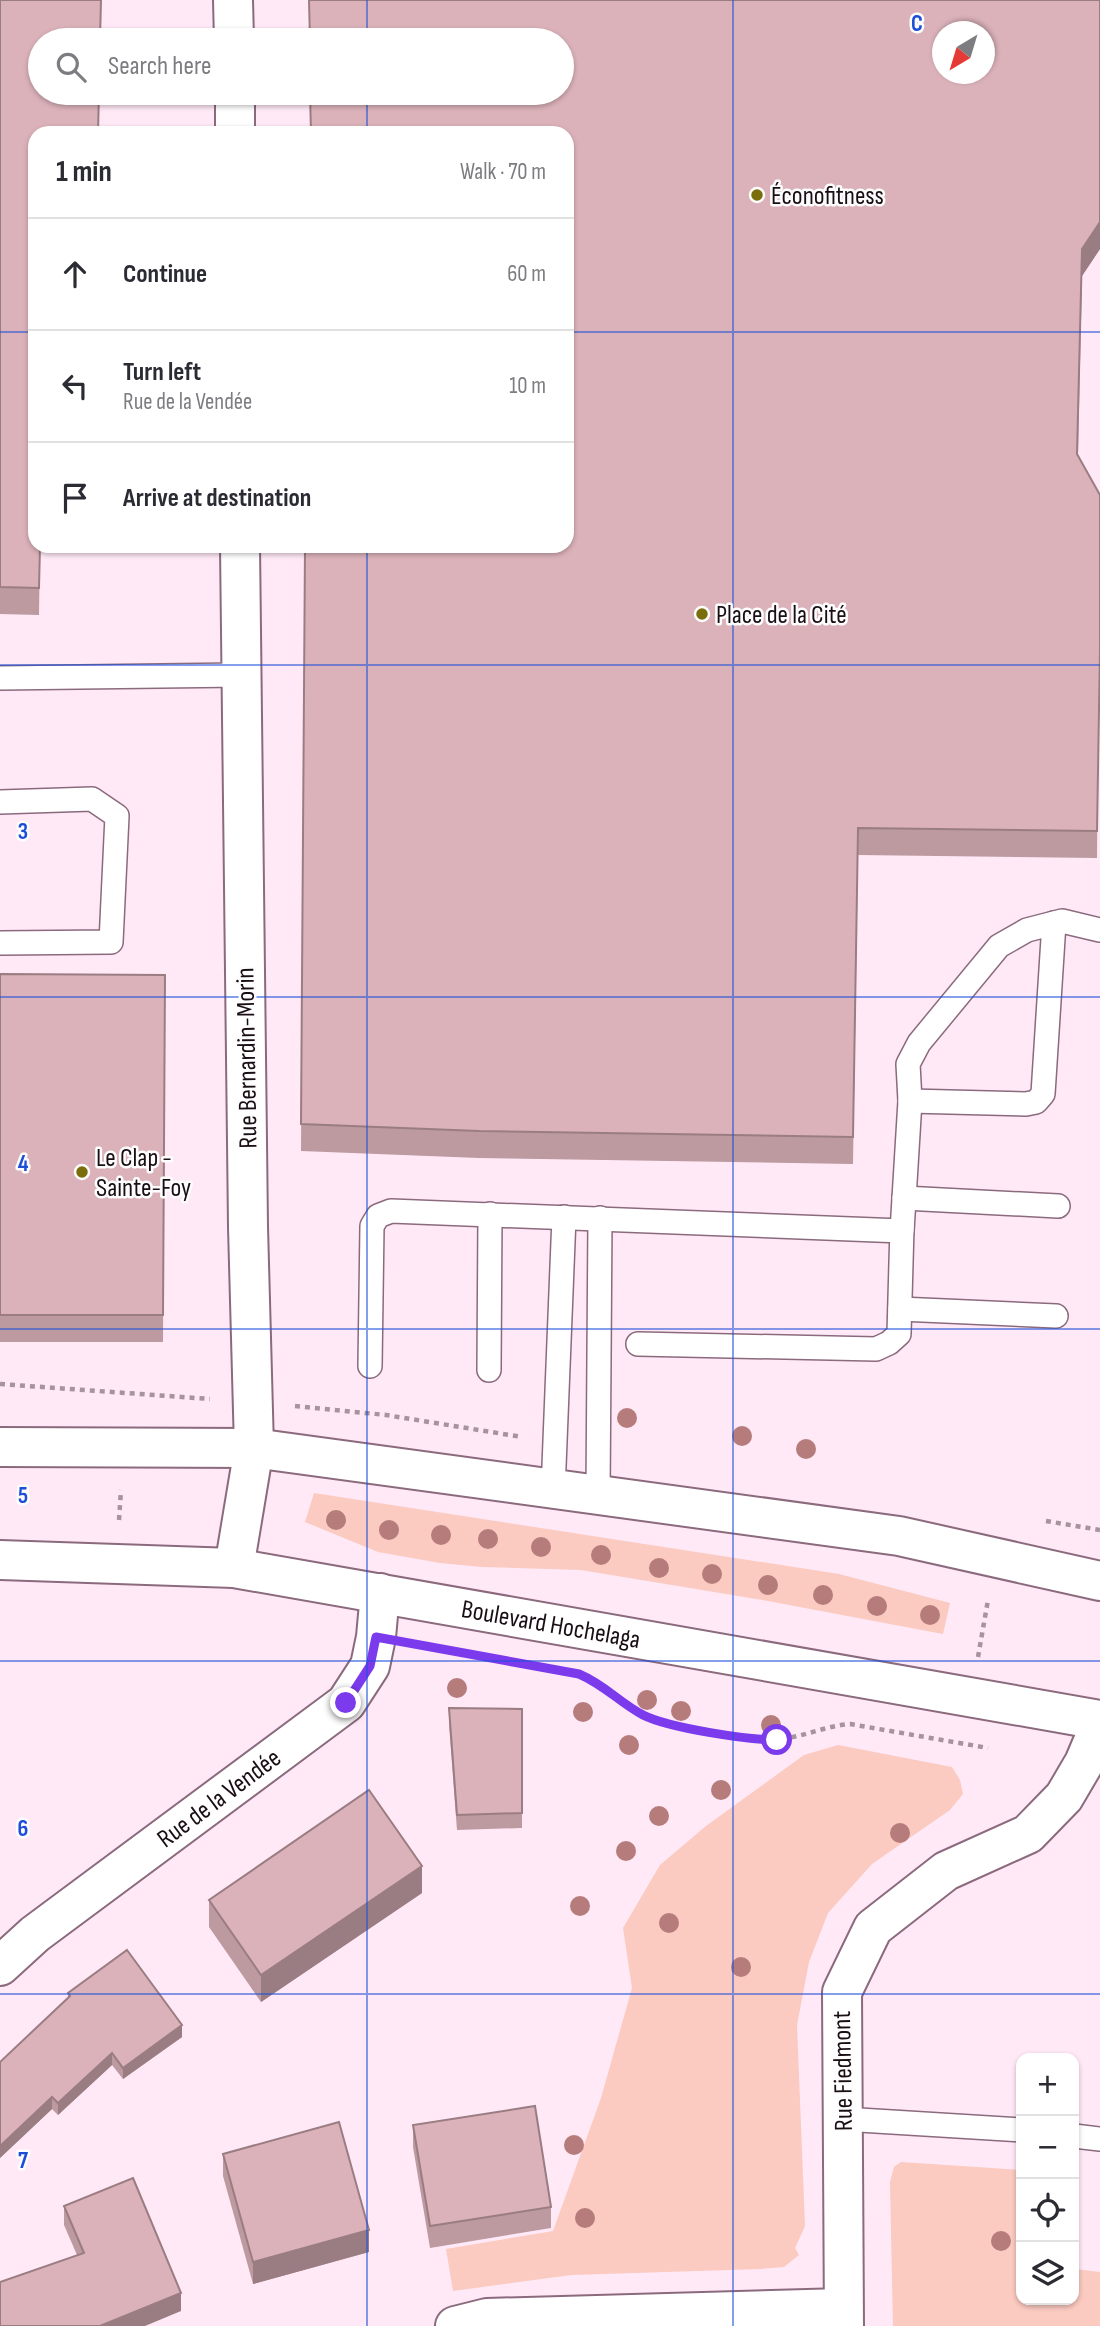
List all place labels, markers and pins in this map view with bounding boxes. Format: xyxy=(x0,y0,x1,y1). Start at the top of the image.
place label: Éconofitness xyxy=(771,181,884,212)
marker: Éconofitness xyxy=(749,187,765,203)
place label: Place de la Cité xyxy=(716,600,847,631)
marker: Place de la Cité xyxy=(694,606,710,622)
place label: Le Clap - Sainte-Foy xyxy=(96,1143,191,1204)
marker: Le Clap - Sainte-Foy xyxy=(74,1164,90,1180)

